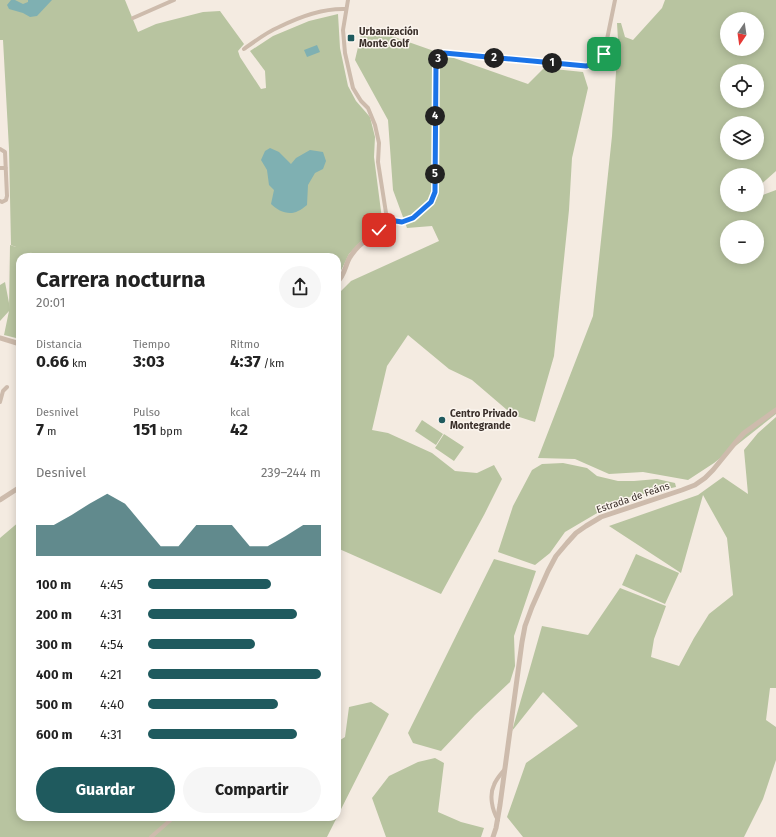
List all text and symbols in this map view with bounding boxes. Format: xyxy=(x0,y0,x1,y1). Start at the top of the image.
north arrow xyxy=(720,12,764,56)
map controls xyxy=(720,12,764,264)
place label: Urbanización Monte Golf xyxy=(359,25,419,50)
marker: Urbanización Monte Golf xyxy=(346,33,356,43)
pin xyxy=(587,37,621,71)
icon: arrive xyxy=(593,43,615,65)
pin: 2 xyxy=(484,48,504,68)
pin: 3 xyxy=(428,49,448,69)
text: 2 xyxy=(491,51,497,64)
text: 3 xyxy=(435,52,441,65)
pin: 1 xyxy=(542,53,562,73)
text: 1 xyxy=(549,56,555,69)
button: locate xyxy=(720,64,764,108)
pin: 4 xyxy=(425,106,445,126)
text: 4 xyxy=(432,109,438,122)
button: layers xyxy=(720,116,764,160)
pin: 5 xyxy=(425,164,445,184)
text: 5 xyxy=(432,167,438,180)
button: + xyxy=(720,168,764,212)
pin xyxy=(362,213,396,247)
icon: check xyxy=(368,219,390,241)
button: − xyxy=(720,220,764,264)
text: Carrera nocturna xyxy=(36,266,206,293)
button: share xyxy=(279,266,321,308)
text: 20:01 xyxy=(36,295,65,310)
text: Distancia xyxy=(36,338,82,351)
text: Tiempo xyxy=(133,338,170,351)
text: Ritmo xyxy=(230,338,260,351)
text: 0.66 xyxy=(36,351,69,372)
text: 3:03 xyxy=(133,351,165,372)
text: 4:37 xyxy=(230,351,261,372)
text: km xyxy=(69,357,87,370)
text: /km xyxy=(261,357,284,370)
text: Desnivel xyxy=(36,406,78,419)
text: Pulso xyxy=(133,406,160,419)
text: kcal xyxy=(230,406,250,419)
place label: Centro Privado Montegrande xyxy=(450,408,518,432)
marker: Centro Privado Montegrande xyxy=(437,415,447,425)
text: 7 xyxy=(36,419,44,440)
text: 151 xyxy=(133,419,157,440)
text: 42 xyxy=(230,419,248,440)
text: m xyxy=(44,425,56,438)
text: bpm xyxy=(157,425,182,438)
text: Desnivel xyxy=(36,465,86,480)
text: 239–244 m xyxy=(261,465,321,480)
street label: Estrada de Feáns xyxy=(595,480,671,516)
text: 100 m xyxy=(36,577,71,592)
text: 4:45 xyxy=(100,577,123,592)
text: 200 m xyxy=(36,607,72,622)
text: 4:31 xyxy=(100,607,122,622)
text: 300 m xyxy=(36,637,72,652)
text: 4:54 xyxy=(100,637,124,652)
text: 400 m xyxy=(36,667,73,682)
text: 4:21 xyxy=(100,667,122,682)
text: 500 m xyxy=(36,697,72,712)
text: 4:40 xyxy=(100,697,124,712)
text: 600 m xyxy=(36,727,73,742)
text: 4:31 xyxy=(100,727,122,742)
button: Guardar xyxy=(36,767,175,813)
button: Compartir xyxy=(183,767,321,813)

